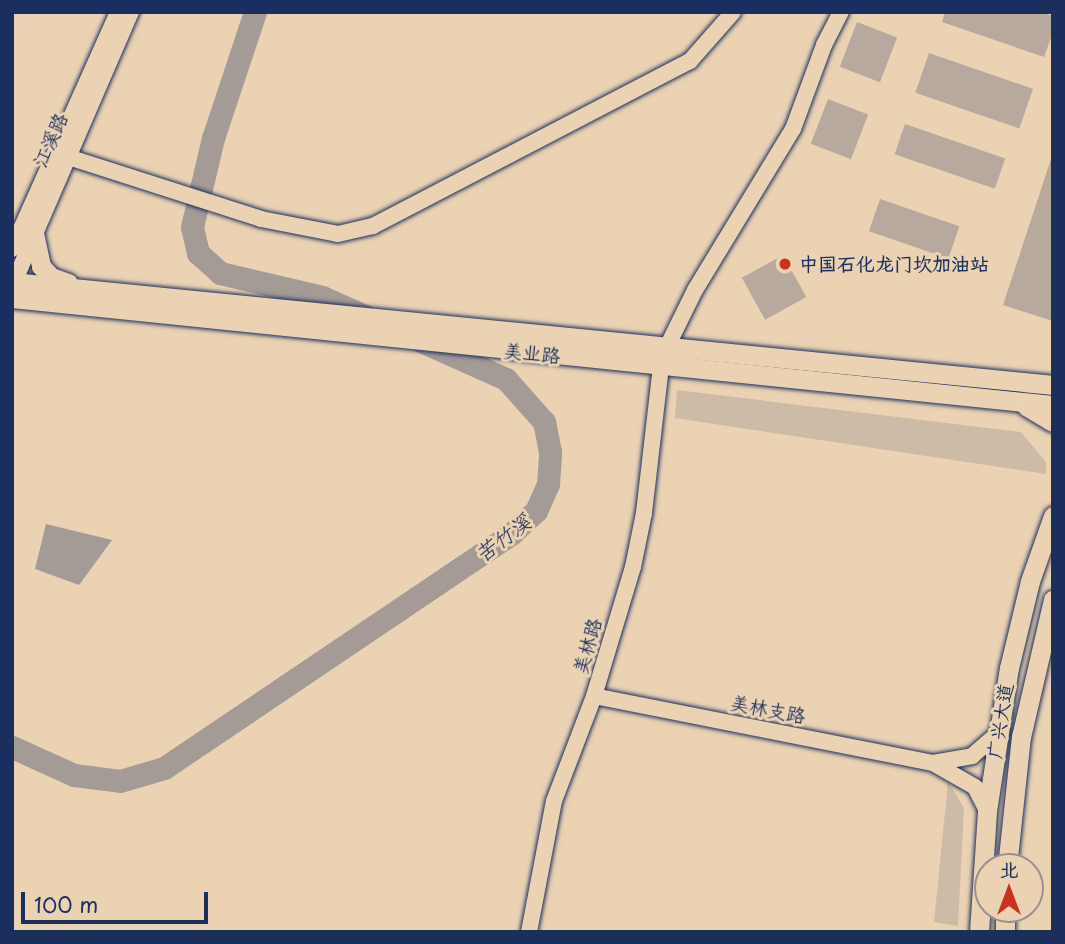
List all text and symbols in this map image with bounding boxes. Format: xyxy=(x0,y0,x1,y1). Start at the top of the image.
street label: 江溪路 xyxy=(28,109,72,171)
place label: 中国石化龙门坎加油站 xyxy=(799,253,989,275)
marker: 中国石化龙门坎加油站 xyxy=(777,256,793,272)
street label: 美业路 xyxy=(502,339,562,367)
water label: 苦竹溪 xyxy=(469,508,535,566)
street label: 美林路 xyxy=(568,615,606,677)
street label: 广兴大道 xyxy=(983,682,1017,760)
street label: 美林支路 xyxy=(729,691,807,727)
north arrow xyxy=(974,853,1044,923)
text: 北 xyxy=(999,855,1019,883)
scale bar xyxy=(24,878,212,922)
text: 100 m xyxy=(34,888,98,920)

